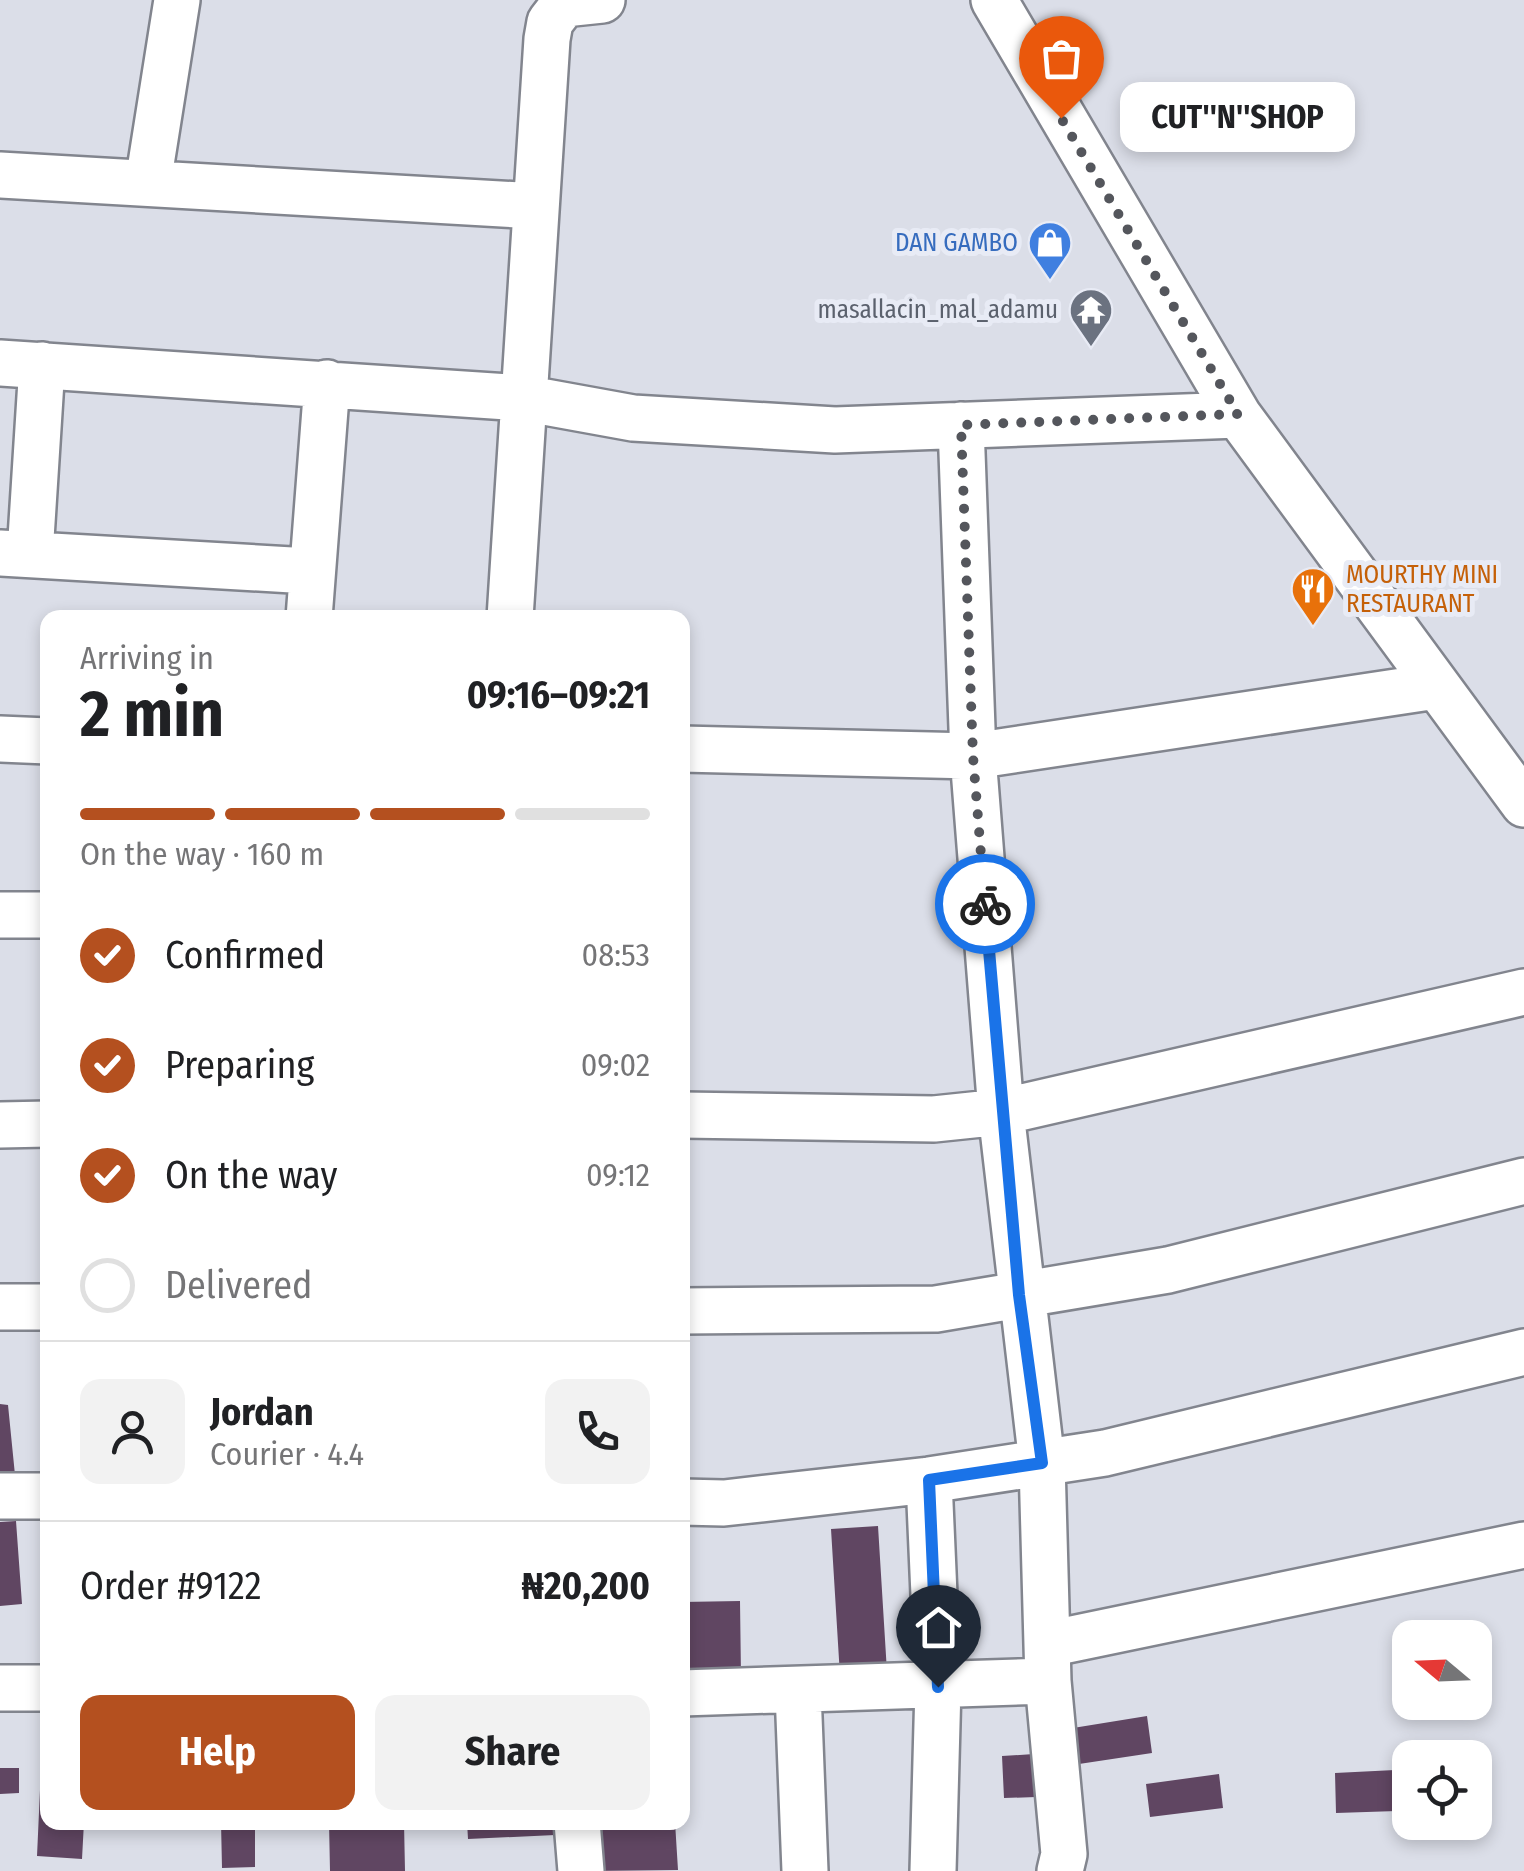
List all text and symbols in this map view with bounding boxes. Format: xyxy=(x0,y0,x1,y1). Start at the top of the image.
pin xyxy=(1019,16,1104,119)
icon: bag xyxy=(1034,31,1089,86)
callout: CUT''N''SHOP xyxy=(1121,83,1356,153)
text: CUT''N''SHOP xyxy=(1151,98,1324,136)
shop icon: DAN GAMBO xyxy=(1027,220,1073,281)
place label: DAN GAMBO xyxy=(895,228,1018,258)
temple icon: masallacin_mal_adamu xyxy=(1068,287,1114,348)
place label: masallacin_mal_adamu xyxy=(818,295,1058,325)
place label: MOURTHY MINI RESTAURANT xyxy=(1346,560,1498,619)
restaurant icon: MOURTHY MINI RESTAURANT xyxy=(1290,566,1336,627)
text: Arriving in xyxy=(80,639,214,677)
text: 09:16–09:21 xyxy=(467,672,650,718)
text: 2 min xyxy=(80,675,224,753)
text: On the way · 160 m xyxy=(80,835,324,873)
courier xyxy=(935,854,1035,954)
icon: bike xyxy=(958,877,1013,932)
icon: check xyxy=(80,928,135,983)
text: Confirmed xyxy=(165,932,325,978)
text: 08:53 xyxy=(582,936,650,974)
icon: check xyxy=(80,1038,135,1093)
text: Preparing xyxy=(165,1042,314,1088)
text: 09:02 xyxy=(581,1046,650,1084)
icon: check xyxy=(80,1148,135,1203)
text: On the way xyxy=(165,1152,337,1198)
text: 09:12 xyxy=(586,1156,650,1194)
text: Delivered xyxy=(165,1262,312,1308)
button: person xyxy=(80,1379,185,1484)
button: phone xyxy=(545,1379,650,1484)
text: Jordan xyxy=(210,1389,314,1435)
text: Courier · 4.4 xyxy=(210,1435,364,1473)
text: Order #9122 xyxy=(80,1563,262,1609)
text: ₦20,200 xyxy=(522,1563,650,1609)
pin xyxy=(896,1585,981,1688)
icon: home xyxy=(911,1600,966,1655)
north arrow xyxy=(1392,1620,1492,1720)
map controls xyxy=(1392,1620,1492,1840)
button: Help xyxy=(80,1695,355,1810)
button: Share xyxy=(375,1695,650,1810)
button: locate xyxy=(1392,1740,1492,1840)

